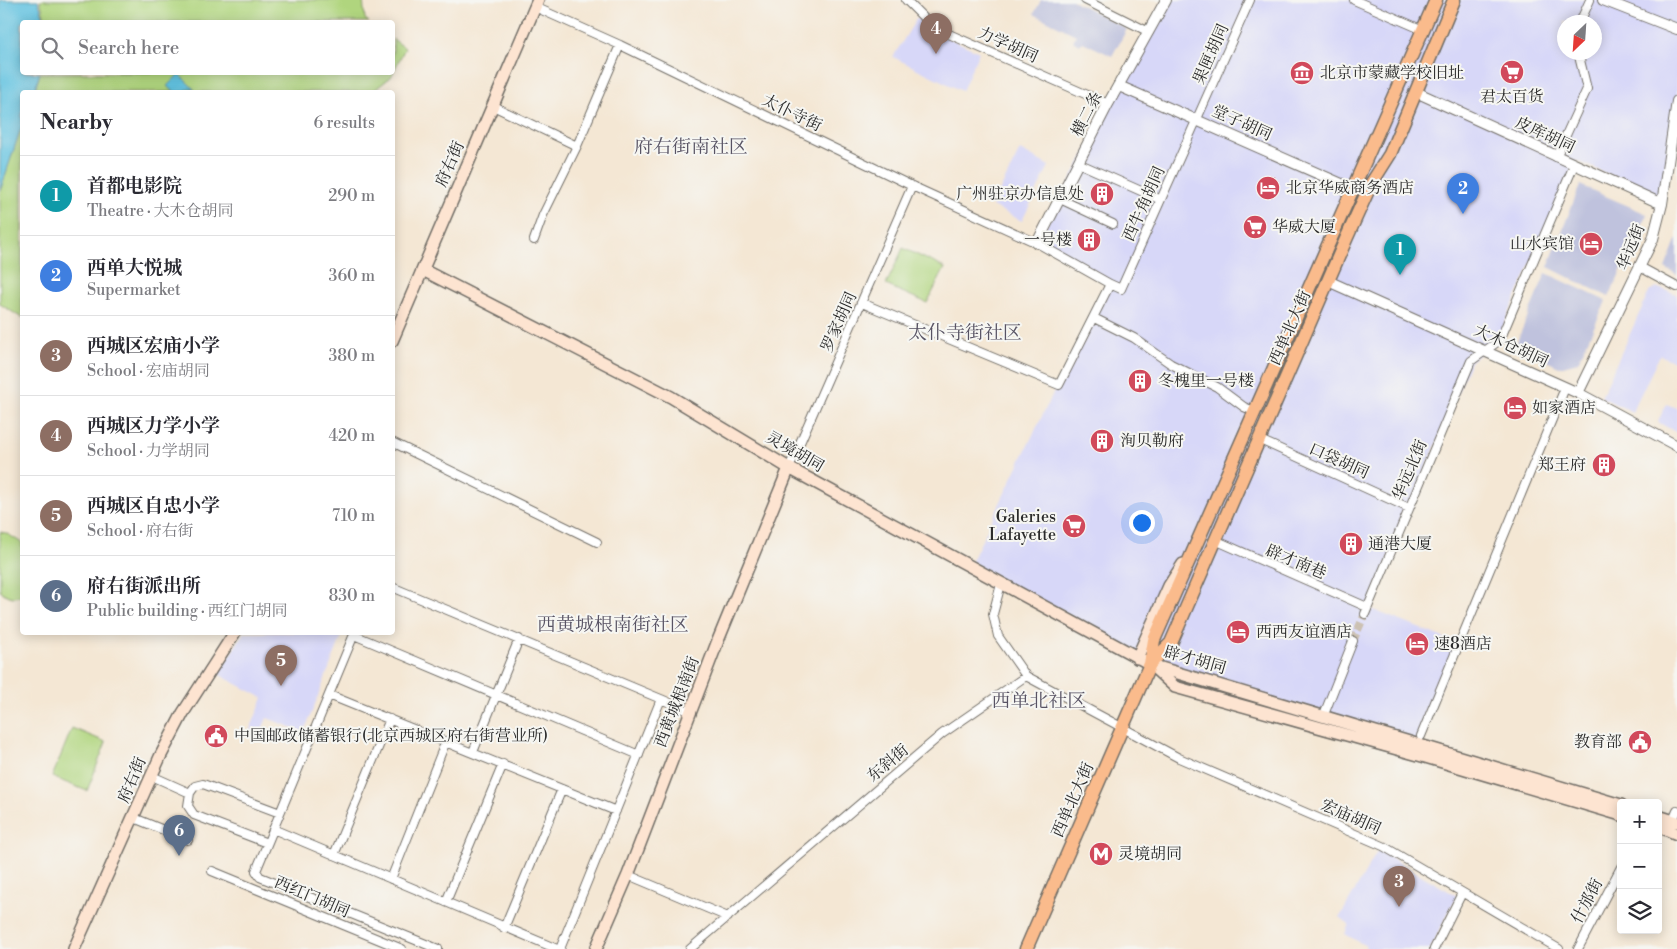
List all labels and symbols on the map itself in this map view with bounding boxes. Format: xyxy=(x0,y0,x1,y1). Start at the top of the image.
pin: 4 xyxy=(920,13,952,54)
north arrow xyxy=(1557,15,1602,60)
street label: 果匣胡同 xyxy=(1189,21,1233,87)
street label: 力学胡同 xyxy=(975,23,1041,67)
supermarket icon: 君太百货 xyxy=(1499,59,1525,85)
museum icon: 北京市蒙藏学校旧址 xyxy=(1289,60,1315,86)
place label: 北京市蒙藏学校旧址 xyxy=(1320,63,1464,83)
place label: 君太百货 xyxy=(1480,87,1544,107)
street label: 横二条 xyxy=(1067,88,1107,140)
street label: 太仆寺街 xyxy=(759,90,825,136)
street label: 堂子胡同 xyxy=(1209,101,1275,145)
street label: 皮库胡同 xyxy=(1512,112,1578,158)
district label: 府右街南社区 xyxy=(634,135,748,159)
street label: 府右街 xyxy=(431,138,469,190)
street label: 西牛角胡同 xyxy=(1119,163,1169,245)
pin: 2 xyxy=(1447,173,1479,214)
hotel icon: 北京华威商务酒店 xyxy=(1255,175,1281,201)
place label: 北京华威商务酒店 xyxy=(1286,178,1414,198)
building icon: 广州驻京办信息处 xyxy=(1089,181,1115,207)
place label: 广州驻京办信息处 xyxy=(956,184,1084,204)
supermarket icon: 华威大厦 xyxy=(1242,214,1268,240)
place label: 华威大厦 xyxy=(1272,217,1336,237)
street label: 华远街 xyxy=(1613,221,1649,273)
building icon: 一号楼 xyxy=(1076,227,1102,253)
place label: 一号楼 xyxy=(1024,230,1072,250)
hotel icon: 山水宾馆 xyxy=(1578,231,1604,257)
pin: 1 xyxy=(1384,234,1416,275)
place label: 山水宾馆 xyxy=(1510,234,1574,254)
street label: 西单北大街 xyxy=(1265,287,1315,369)
street label: 罗家胡同 xyxy=(817,289,861,355)
street label: 大木仓胡同 xyxy=(1471,320,1551,372)
district label: 太仆寺街社区 xyxy=(908,321,1022,345)
building icon: 冬槐里一号楼 xyxy=(1127,368,1153,394)
place label: 冬槐里一号楼 xyxy=(1158,371,1254,391)
hotel icon: 如家酒店 xyxy=(1502,395,1528,421)
place label: 如家酒店 xyxy=(1532,398,1596,418)
street label: 灵境胡同 xyxy=(762,427,828,477)
building icon: 洵贝勒府 xyxy=(1089,428,1115,454)
place label: 洵贝勒府 xyxy=(1120,431,1184,451)
street label: 华远北街 xyxy=(1388,437,1432,503)
street label: 口袋胡同 xyxy=(1306,439,1372,483)
building icon: 郑王府 xyxy=(1591,452,1617,478)
place label: 郑王府 xyxy=(1538,455,1586,475)
place label: Galeries Lafayette xyxy=(989,507,1056,545)
your location xyxy=(1129,510,1155,536)
supermarket icon: Galeries Lafayette xyxy=(1061,513,1087,539)
building icon: 通港大厦 xyxy=(1338,531,1364,557)
place label: 通港大厦 xyxy=(1368,534,1432,554)
street label: 辟才南巷 xyxy=(1263,540,1329,584)
district label: 西黄城根南街社区 xyxy=(537,613,689,637)
hotel icon: 西西友谊酒店 xyxy=(1225,619,1251,645)
place label: 西西友谊酒店 xyxy=(1256,622,1352,642)
hotel icon: 速8酒店 xyxy=(1404,631,1430,657)
place label: 速8酒店 xyxy=(1434,634,1492,654)
street label: 辟才胡同 xyxy=(1161,642,1229,678)
pin: 5 xyxy=(265,645,297,686)
street label: 西黄城根南街 xyxy=(650,654,704,750)
district label: 西单北社区 xyxy=(991,689,1087,713)
public building icon: 中国邮政储蓄银行(北京西城区府右街营业所) xyxy=(203,723,229,749)
place label: 中国邮政储蓄银行(北京西城区府右街营业所) xyxy=(234,726,548,746)
public building icon: 教育部 xyxy=(1627,729,1653,755)
place label: 教育部 xyxy=(1574,732,1622,752)
street label: 东斜街 xyxy=(863,740,913,786)
street label: 府右街 xyxy=(113,754,151,806)
street label: 西单北大街 xyxy=(1048,759,1098,841)
street label: 宏庙胡同 xyxy=(1318,795,1384,839)
pin: 6 xyxy=(163,815,195,856)
metro station icon: 灵境胡同 xyxy=(1088,841,1114,867)
place label: 灵境胡同 xyxy=(1118,844,1182,864)
pin: 3 xyxy=(1383,866,1415,907)
street label: 西红门胡同 xyxy=(271,872,353,922)
street label: 什邡街 xyxy=(1567,875,1607,927)

